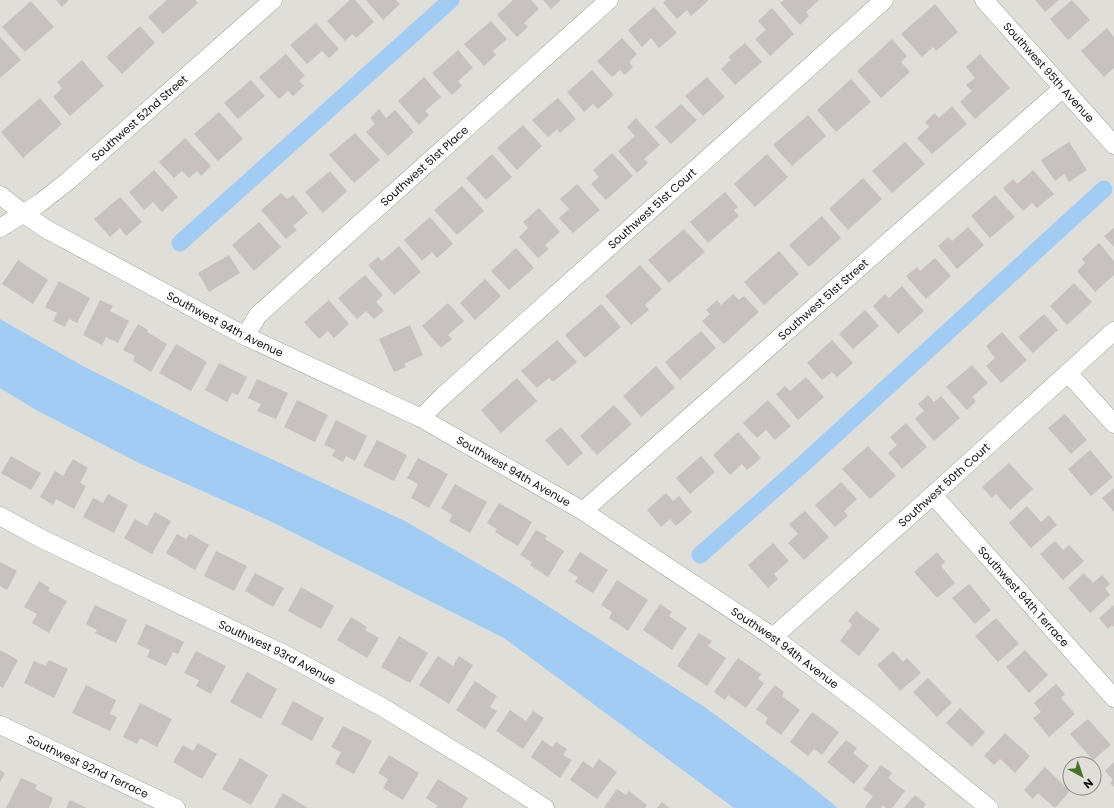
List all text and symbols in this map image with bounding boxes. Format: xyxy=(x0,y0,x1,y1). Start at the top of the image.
street label: Southwest 95th Avenue xyxy=(1000,19,1098,126)
street label: Southwest 52nd Street xyxy=(88,71,191,165)
street label: Southwest 51st Place xyxy=(377,122,472,210)
street label: Southwest 51st Court xyxy=(604,164,700,252)
street label: Southwest 51st Street xyxy=(774,255,872,344)
street label: Southwest 94th Avenue xyxy=(164,287,286,361)
street label: Southwest 94th Avenue xyxy=(453,432,574,510)
street label: Southwest 50th Court xyxy=(895,439,994,530)
street label: Southwest 94th Terrace xyxy=(974,543,1073,650)
street label: Southwest 94th Avenue xyxy=(728,603,842,692)
street label: Southwest 93rd Avenue xyxy=(216,616,339,689)
street label: Southwest 92nd Terrace xyxy=(24,731,151,802)
north arrow xyxy=(1062,756,1102,796)
text: N xyxy=(1080,775,1097,792)

